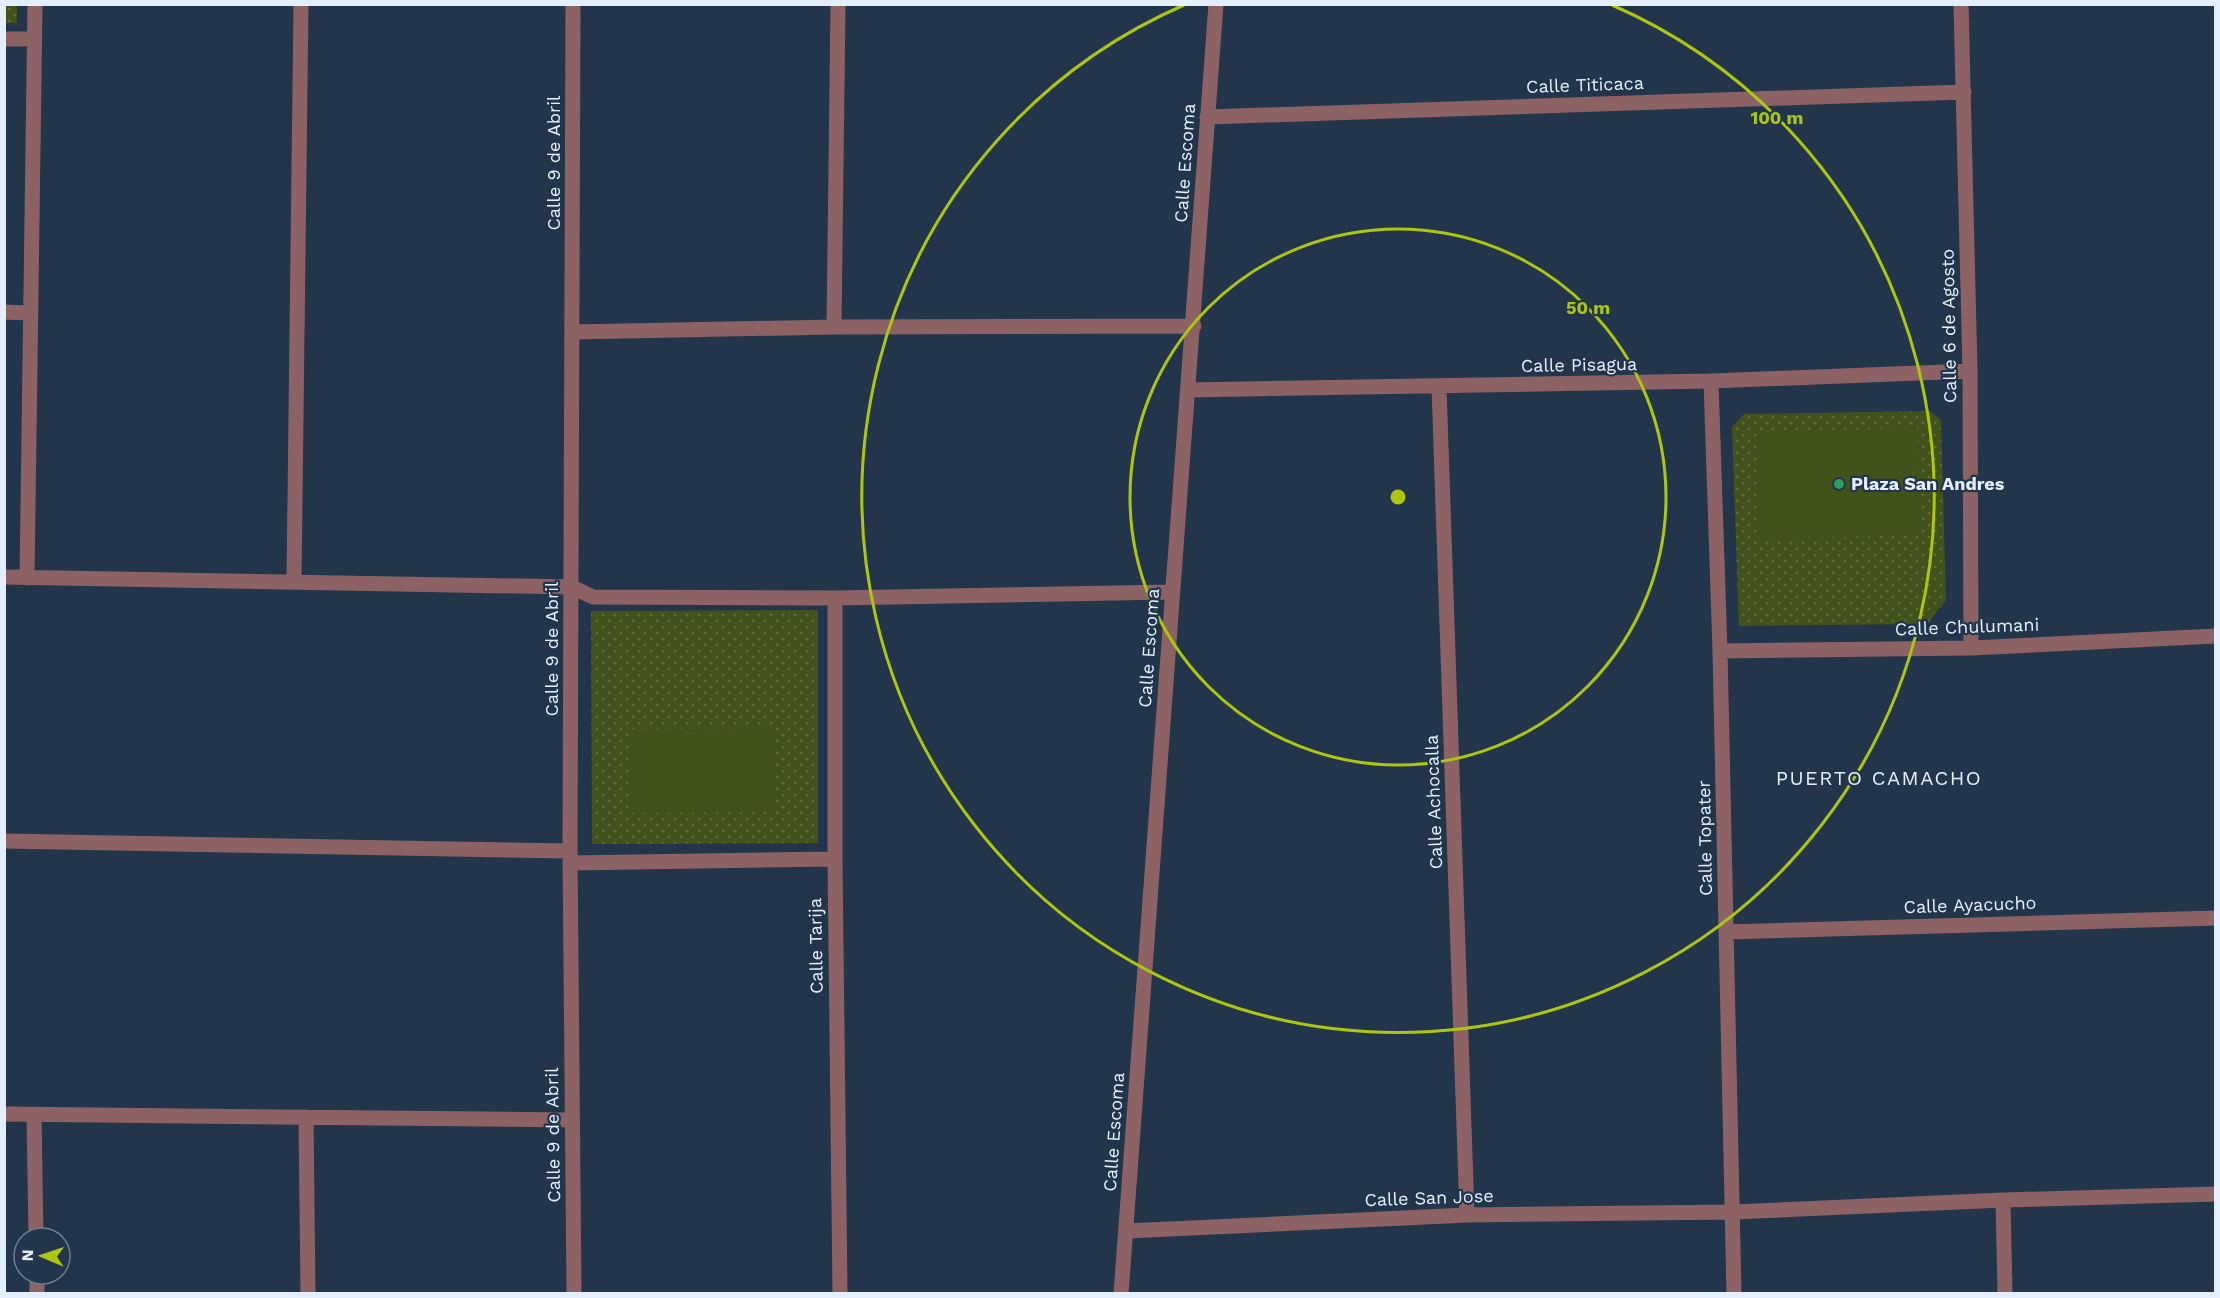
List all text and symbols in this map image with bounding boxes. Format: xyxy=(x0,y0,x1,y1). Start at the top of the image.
street label: Calle Titicaca xyxy=(1526,72,1644,97)
street label: Calle 9 de Abril xyxy=(543,95,564,231)
street label: Calle Escoma xyxy=(1170,103,1199,223)
text: 100 m xyxy=(1750,107,1804,128)
street label: Calle 6 de Agosto xyxy=(1937,249,1960,403)
text: 50 m xyxy=(1566,297,1610,318)
street label: Calle Pisagua xyxy=(1521,353,1637,376)
place label: Plaza San Andres xyxy=(1851,473,2005,494)
marker: Plaza San Andres xyxy=(1832,477,1846,491)
centre of rings xyxy=(1388,487,1408,507)
street label: Calle 9 de Abril xyxy=(541,581,562,717)
street label: Calle Escoma xyxy=(1134,588,1163,708)
street label: Calle Chulumani xyxy=(1894,613,2040,640)
street label: Calle Achocalla xyxy=(1421,734,1446,870)
district label: PUERTO CAMACHO xyxy=(1776,766,1982,790)
street label: Calle Topater xyxy=(1693,780,1716,896)
street label: Calle Ayacucho xyxy=(1903,892,2037,917)
street label: Calle Tarija xyxy=(804,898,827,994)
street label: Calle 9 de Abril xyxy=(541,1067,564,1203)
street label: Calle Escoma xyxy=(1099,1072,1128,1192)
street label: Calle San Jose xyxy=(1364,1185,1494,1210)
north arrow xyxy=(12,1226,72,1286)
text: N xyxy=(18,1249,37,1262)

